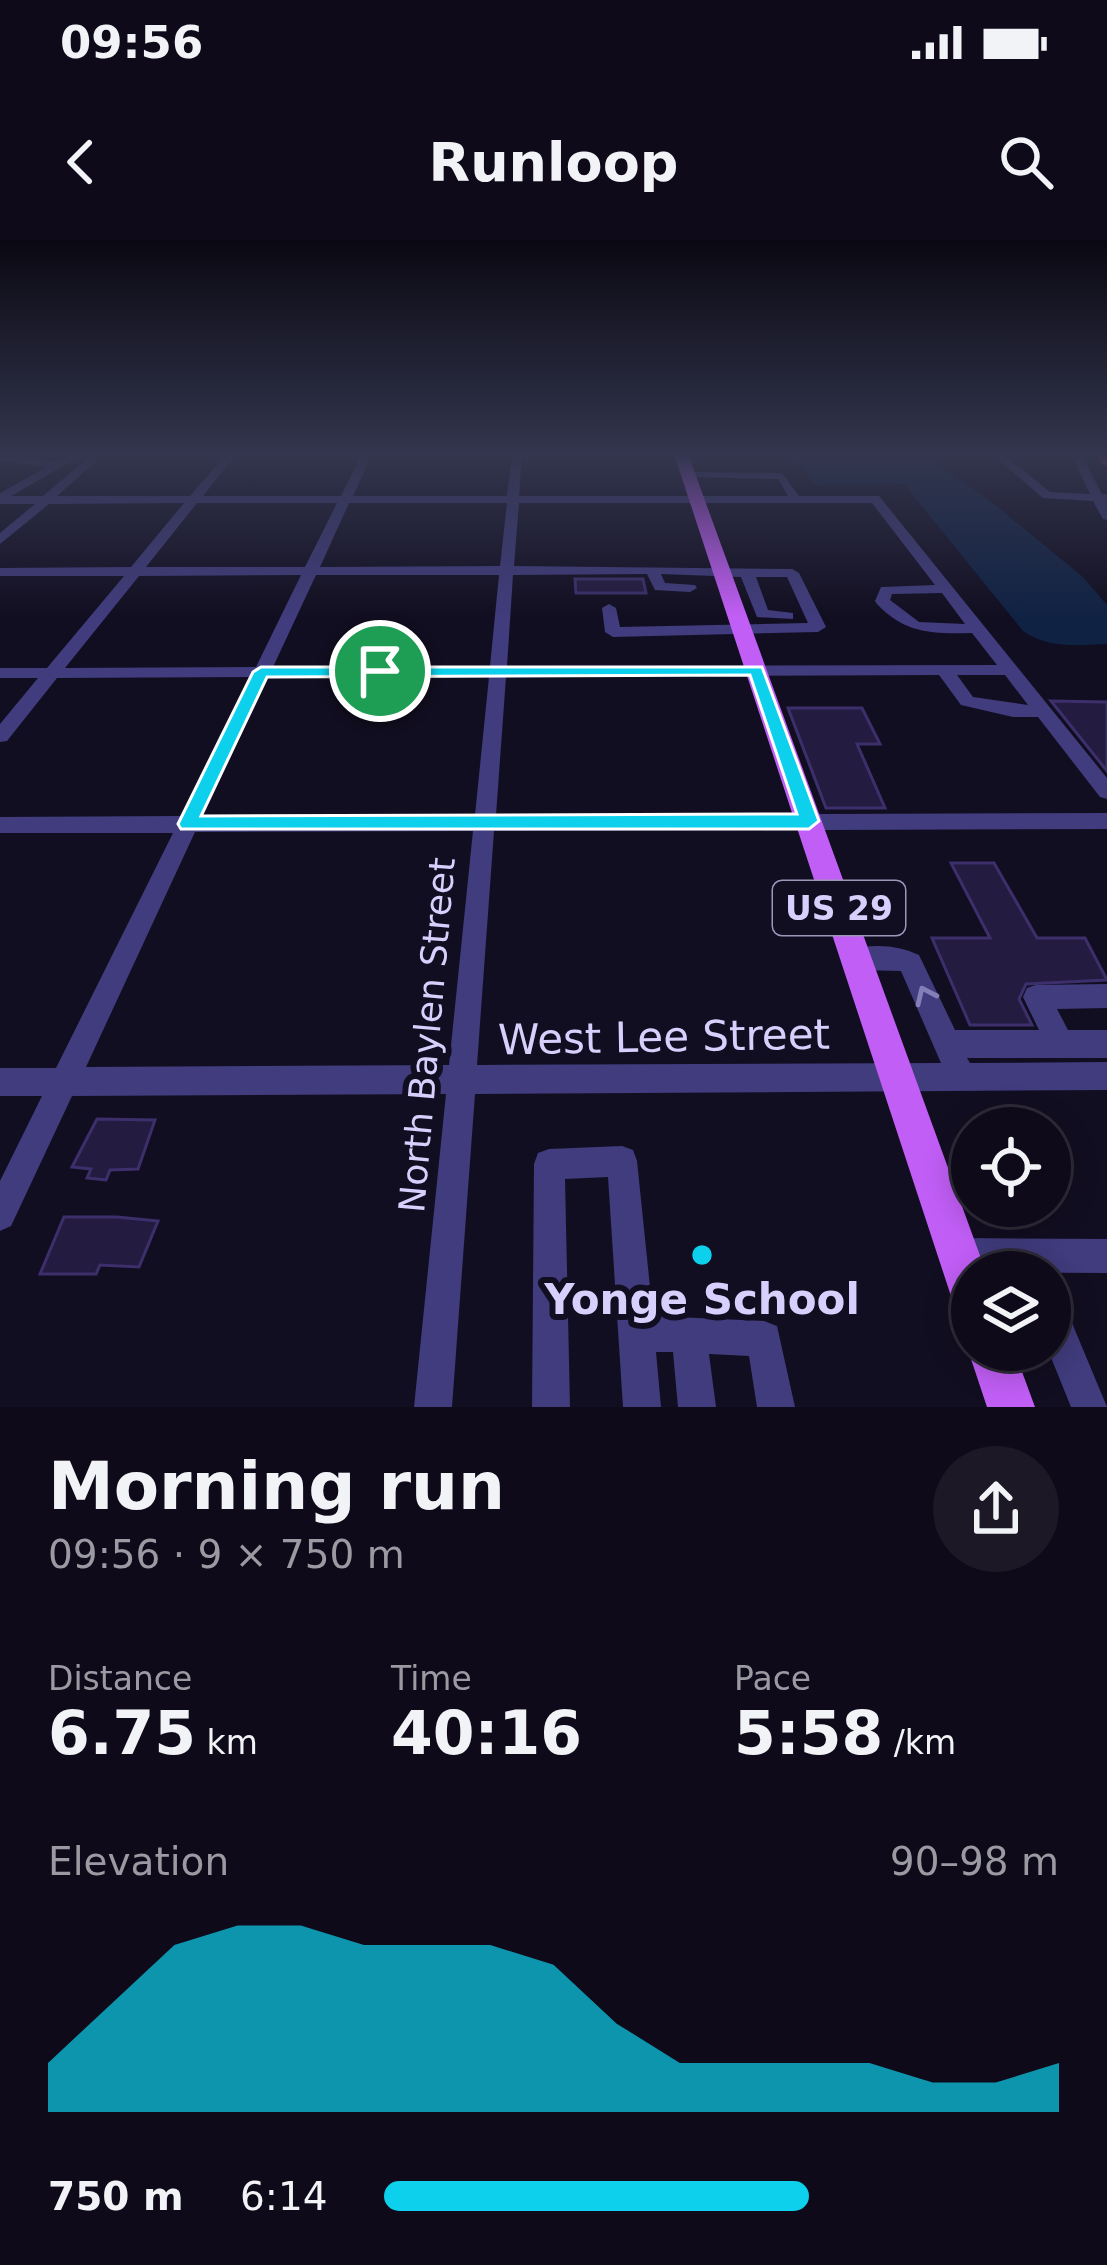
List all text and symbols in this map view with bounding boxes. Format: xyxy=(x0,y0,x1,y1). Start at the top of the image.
text: 09:56 xyxy=(60,16,203,69)
icon: back xyxy=(48,129,114,195)
icon: search xyxy=(993,129,1059,195)
text: Runloop xyxy=(429,131,678,194)
pin xyxy=(329,620,431,722)
icon: arrive xyxy=(347,638,413,704)
street label: North Baylen Street xyxy=(391,856,463,1214)
road number: US 29 xyxy=(773,881,905,935)
one-way arrow xyxy=(916,986,939,1007)
street label: West Lee Street xyxy=(498,1010,830,1064)
map controls xyxy=(951,1107,1071,1371)
button: locate xyxy=(951,1107,1071,1227)
marker: Yonge School xyxy=(689,1242,715,1268)
button: layers xyxy=(951,1251,1071,1371)
place label: Yonge School xyxy=(543,1275,860,1324)
button: share xyxy=(933,1446,1059,1572)
text: Morning run xyxy=(48,1448,505,1525)
text: 09:56 · 9 × 750 m xyxy=(48,1532,405,1577)
text: Distance xyxy=(48,1659,192,1698)
text: Time xyxy=(391,1659,472,1698)
text: Pace xyxy=(734,1659,811,1698)
text: 6.75 xyxy=(48,1698,196,1768)
text: 40:16 xyxy=(391,1698,582,1768)
text: 5:58 xyxy=(734,1698,883,1768)
text: km xyxy=(196,1723,258,1762)
text: /km xyxy=(883,1723,956,1762)
text: Elevation xyxy=(48,1839,229,1884)
text: 90–98 m xyxy=(890,1839,1059,1884)
text: 750 m xyxy=(48,2174,184,2219)
text: 6:14 xyxy=(240,2174,328,2219)

